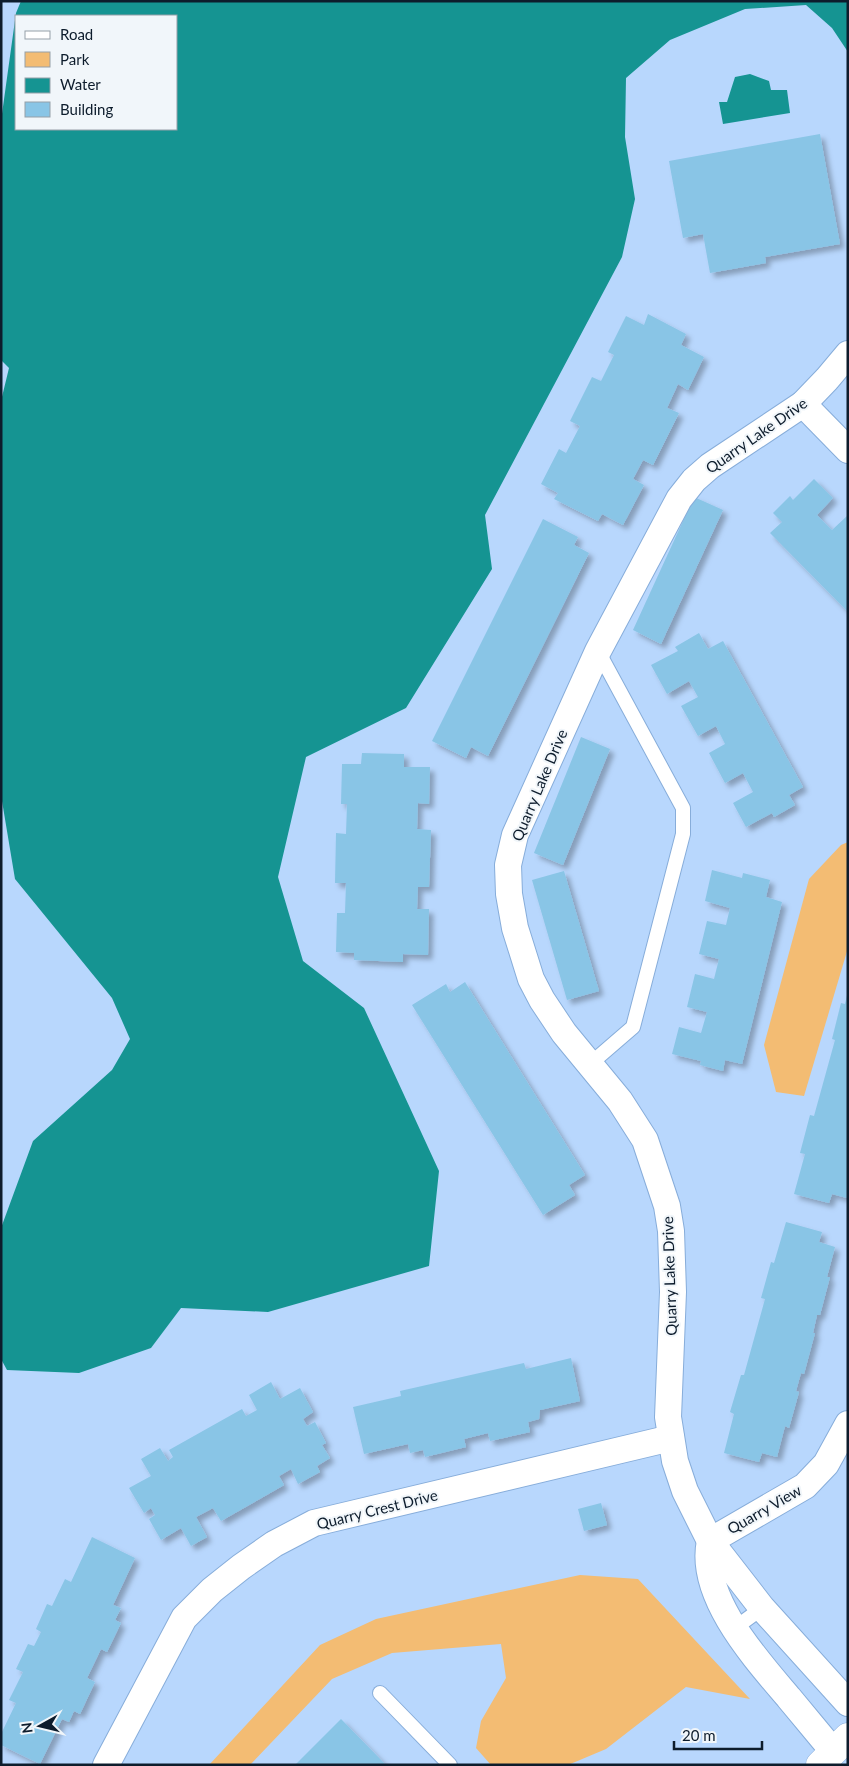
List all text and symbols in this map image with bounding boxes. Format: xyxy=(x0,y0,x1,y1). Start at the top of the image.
legend xyxy=(15,15,178,130)
text: Road xyxy=(60,25,93,43)
text: Park xyxy=(60,50,90,68)
text: Water xyxy=(60,75,101,93)
text: Building xyxy=(60,100,113,118)
street label: Quarry Lake Drive xyxy=(702,393,810,477)
street label: Quarry Lake Drive xyxy=(507,726,571,844)
street label: Quarry Lake Drive xyxy=(658,1216,680,1336)
street label: Quarry View xyxy=(724,1480,804,1537)
street label: Quarry Crest Drive xyxy=(314,1485,440,1533)
north arrow xyxy=(15,1701,65,1751)
scale bar xyxy=(674,1718,762,1750)
text: N xyxy=(17,1721,36,1734)
text: 20 m xyxy=(682,1726,716,1744)

